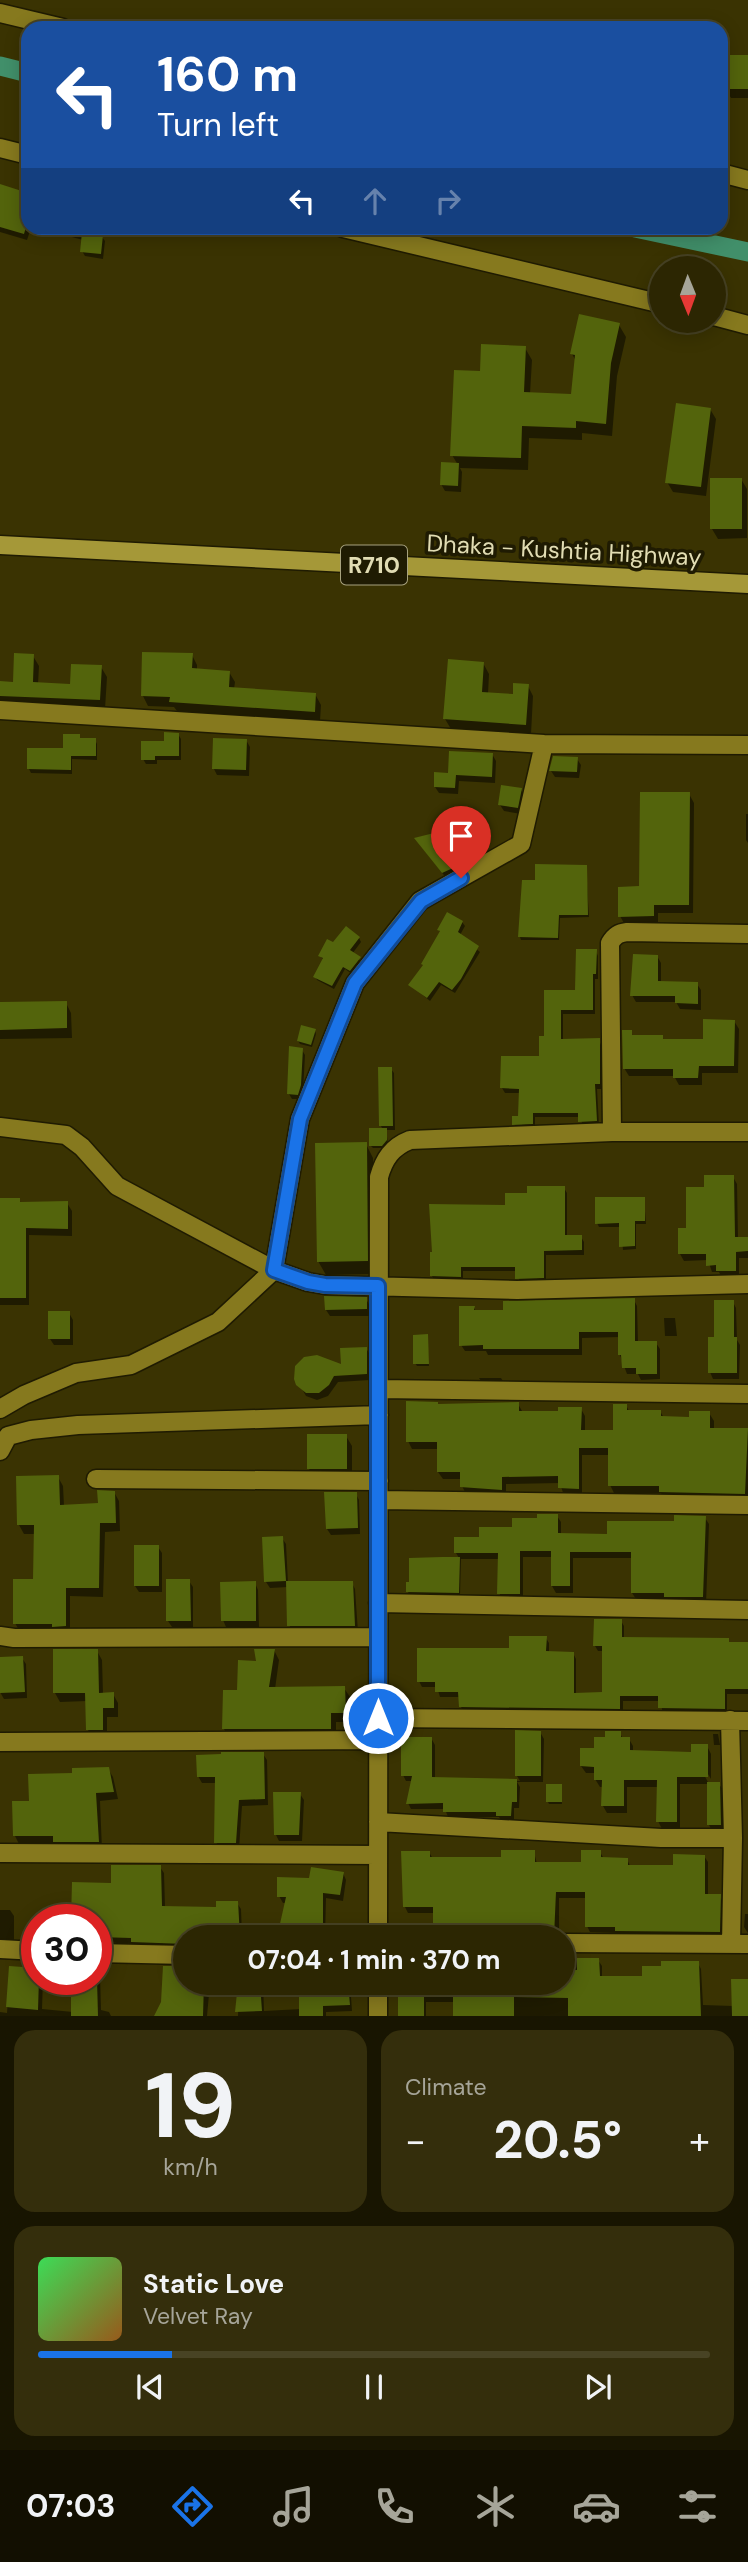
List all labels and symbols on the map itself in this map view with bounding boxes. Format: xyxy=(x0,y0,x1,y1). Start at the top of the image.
north arrow xyxy=(649,256,726,332)
street label: Dhaka - Kushtia Highway xyxy=(426,527,702,573)
road number: R710 xyxy=(341,545,407,584)
pin xyxy=(431,806,491,878)
position arrow xyxy=(341,1681,415,1755)
speed limit sign: 30 xyxy=(21,1904,112,1995)

